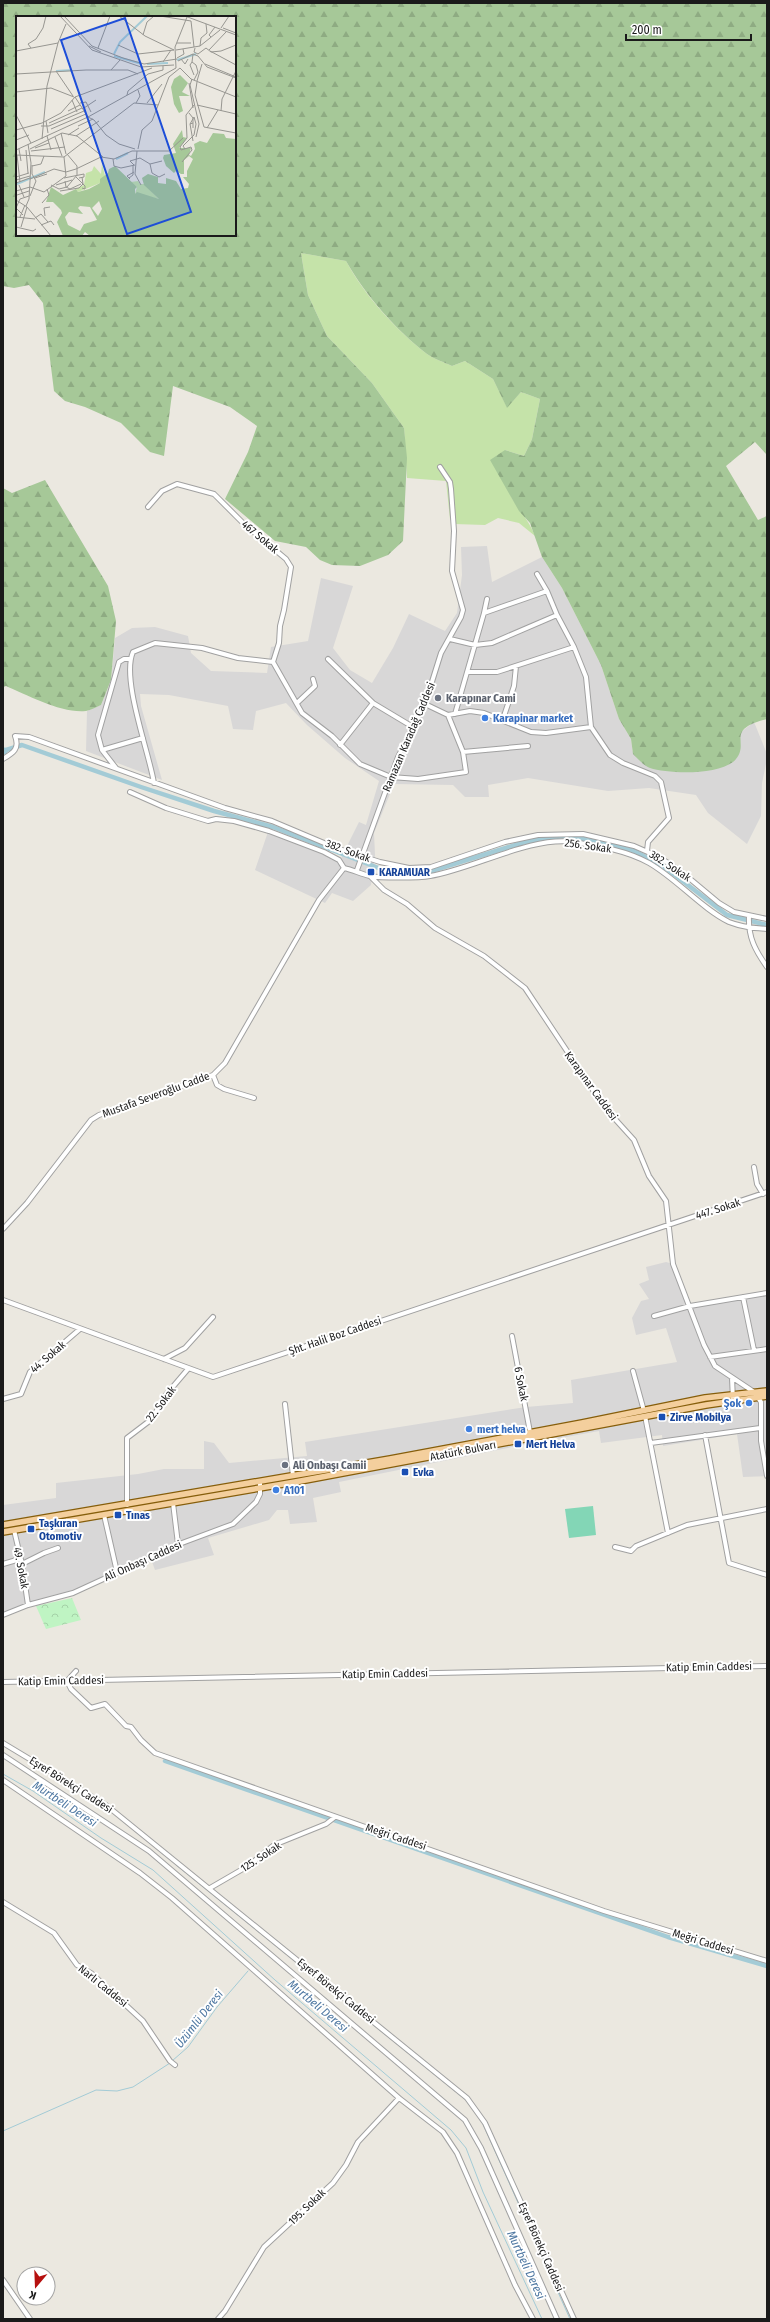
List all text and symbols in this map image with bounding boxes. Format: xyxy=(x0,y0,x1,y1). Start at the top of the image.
inset map xyxy=(16,16,236,236)
scale bar xyxy=(626,16,751,42)
text: 200 m xyxy=(632,23,662,37)
street label: 467 Sokak xyxy=(239,518,282,557)
street label: Ramazan Karadağ Caddesi xyxy=(380,680,438,794)
place label: Karapınar Cami xyxy=(446,692,516,705)
marker: Karapınar Cami xyxy=(433,693,443,703)
place label: Karapinar market xyxy=(493,712,573,725)
marker: Karapinar market xyxy=(480,713,490,723)
street label: 256. Sokak xyxy=(564,836,613,856)
street label: 382. Sokak xyxy=(324,837,373,865)
street label: 382. Sokak xyxy=(647,848,694,885)
place label: KARAMUAR xyxy=(379,866,431,879)
marker: KARAMUAR xyxy=(366,867,376,877)
street label: Karapınar Caddesi xyxy=(562,1049,620,1123)
street label: Mustafa Severoğlu Cadde xyxy=(101,1070,211,1120)
street label: 447. Sokak xyxy=(694,1195,743,1222)
street label: Şht. Halil Boz Caddesi xyxy=(287,1314,383,1358)
street label: 44. Sokak xyxy=(28,1338,69,1376)
street label: 6 Sokak xyxy=(511,1366,531,1403)
street label: 22. Sokak xyxy=(143,1383,179,1424)
place label: Şok xyxy=(724,1397,741,1410)
marker: Şok xyxy=(744,1398,754,1408)
place label: Zirve Mobilya xyxy=(670,1411,732,1424)
marker: Zirve Mobilya xyxy=(657,1412,667,1422)
place label: mert helva xyxy=(477,1423,526,1436)
marker: mert helva xyxy=(464,1424,474,1434)
street label: Atatürk Bulvarı xyxy=(429,1438,497,1464)
place label: Mert Helva xyxy=(526,1438,576,1451)
marker: Mert Helva xyxy=(513,1439,523,1449)
place label: Ali Onbaşı Camii xyxy=(292,1459,366,1472)
marker: Ali Onbaşı Camii xyxy=(280,1460,290,1470)
place label: Evka xyxy=(413,1466,435,1479)
marker: Evka xyxy=(400,1467,410,1477)
place label: A101 xyxy=(283,1484,305,1497)
marker: A101 xyxy=(271,1485,281,1495)
place label: Tınas xyxy=(126,1509,150,1522)
marker: Tınas xyxy=(113,1510,123,1520)
place label: Taşkıran Otomotiv xyxy=(39,1517,82,1543)
marker: Taşkıran Otomotiv xyxy=(26,1524,36,1534)
street label: Ali Onbaşı Caddesi xyxy=(102,1538,184,1584)
street label: 49. Sokak xyxy=(11,1546,32,1591)
street label: Katip Emin Caddesi xyxy=(666,1660,752,1674)
street label: Katip Emin Caddesi xyxy=(342,1667,428,1681)
street label: Katip Emin Caddesi xyxy=(18,1674,104,1688)
street label: Eşref Börekçi Caddesi xyxy=(27,1754,115,1816)
water label: Murtbeli Deresi xyxy=(30,1778,100,1830)
street label: Meğri Caddesi xyxy=(364,1821,428,1853)
street label: 125. Sokak xyxy=(238,1839,284,1875)
street label: Meğri Caddesi xyxy=(671,1927,735,1958)
street label: Eşref Börekçi Caddesi xyxy=(295,1956,378,2026)
street label: Narlı Caddesi xyxy=(76,1962,130,2010)
water label: Murtbeli Deresi xyxy=(285,1977,351,2035)
water label: Üzümlü Deresi xyxy=(171,1986,226,2051)
street label: 195. Sokak xyxy=(286,2186,329,2228)
street label: Eşref Börekçi Caddesi xyxy=(516,2200,567,2294)
water label: Murtbeli Deresi xyxy=(504,2228,548,2302)
north arrow xyxy=(16,2266,56,2306)
text: K xyxy=(27,2288,38,2302)

